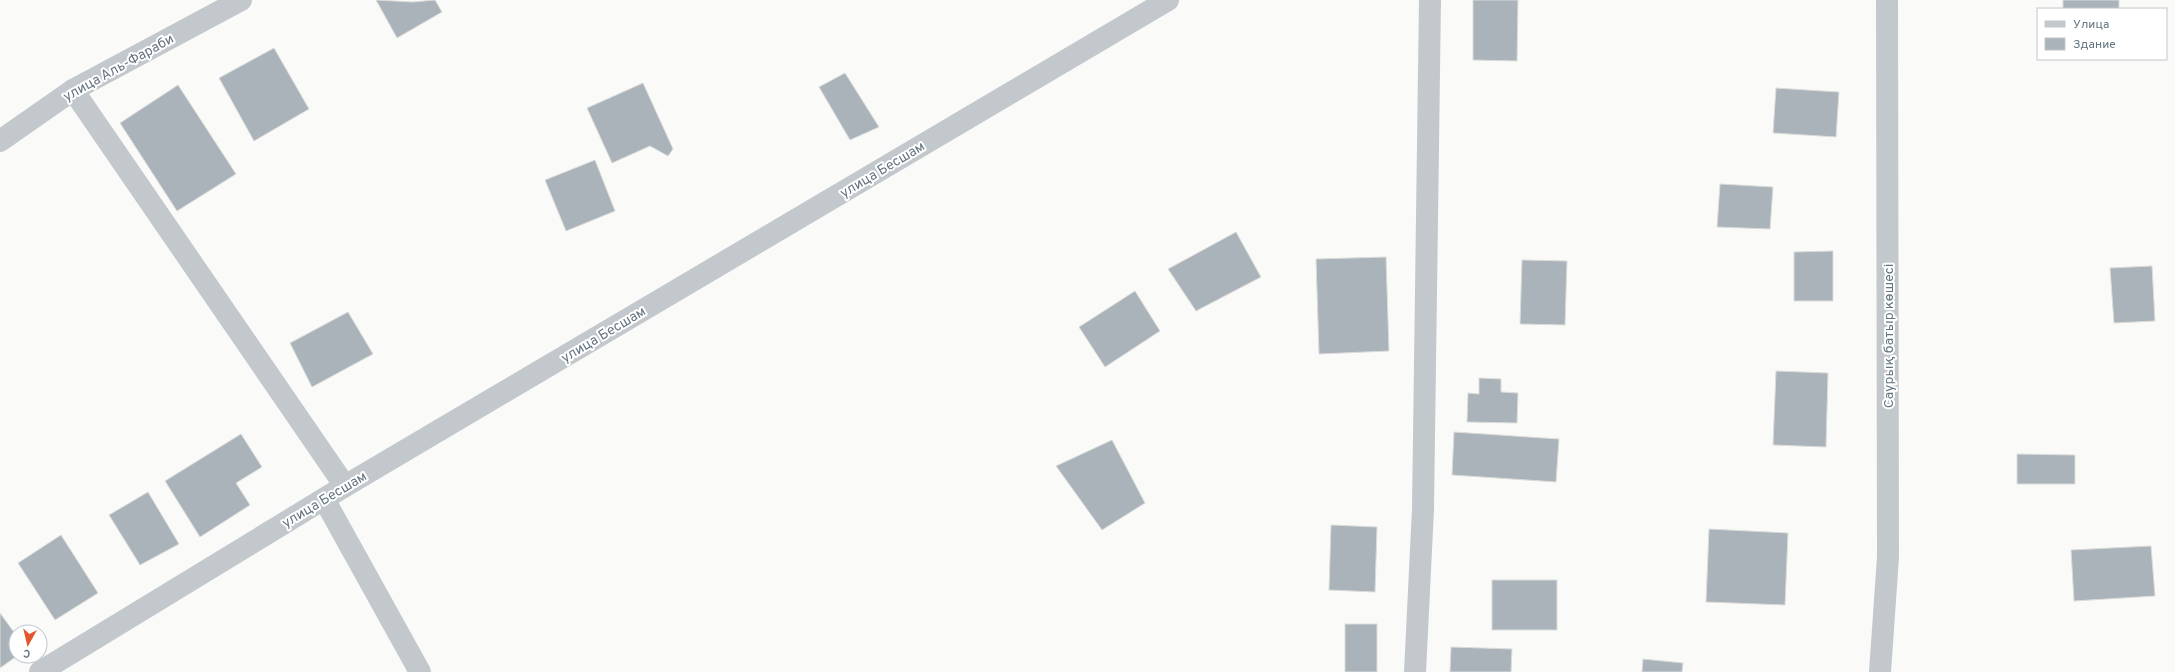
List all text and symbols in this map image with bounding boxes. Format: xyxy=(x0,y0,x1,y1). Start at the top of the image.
legend xyxy=(2037,8,2167,60)
text: Улица xyxy=(2073,17,2109,33)
street label: улица Аль-Фараби xyxy=(60,31,177,106)
text: Здание xyxy=(2073,37,2116,53)
street label: улица Бесшам xyxy=(837,138,928,202)
street label: Саурық батыр көшесі xyxy=(1881,264,1898,408)
street label: улица Бесшам xyxy=(558,303,649,367)
street label: улица Бесшам xyxy=(279,468,370,532)
north arrow xyxy=(8,624,48,664)
text: С xyxy=(22,645,31,660)

